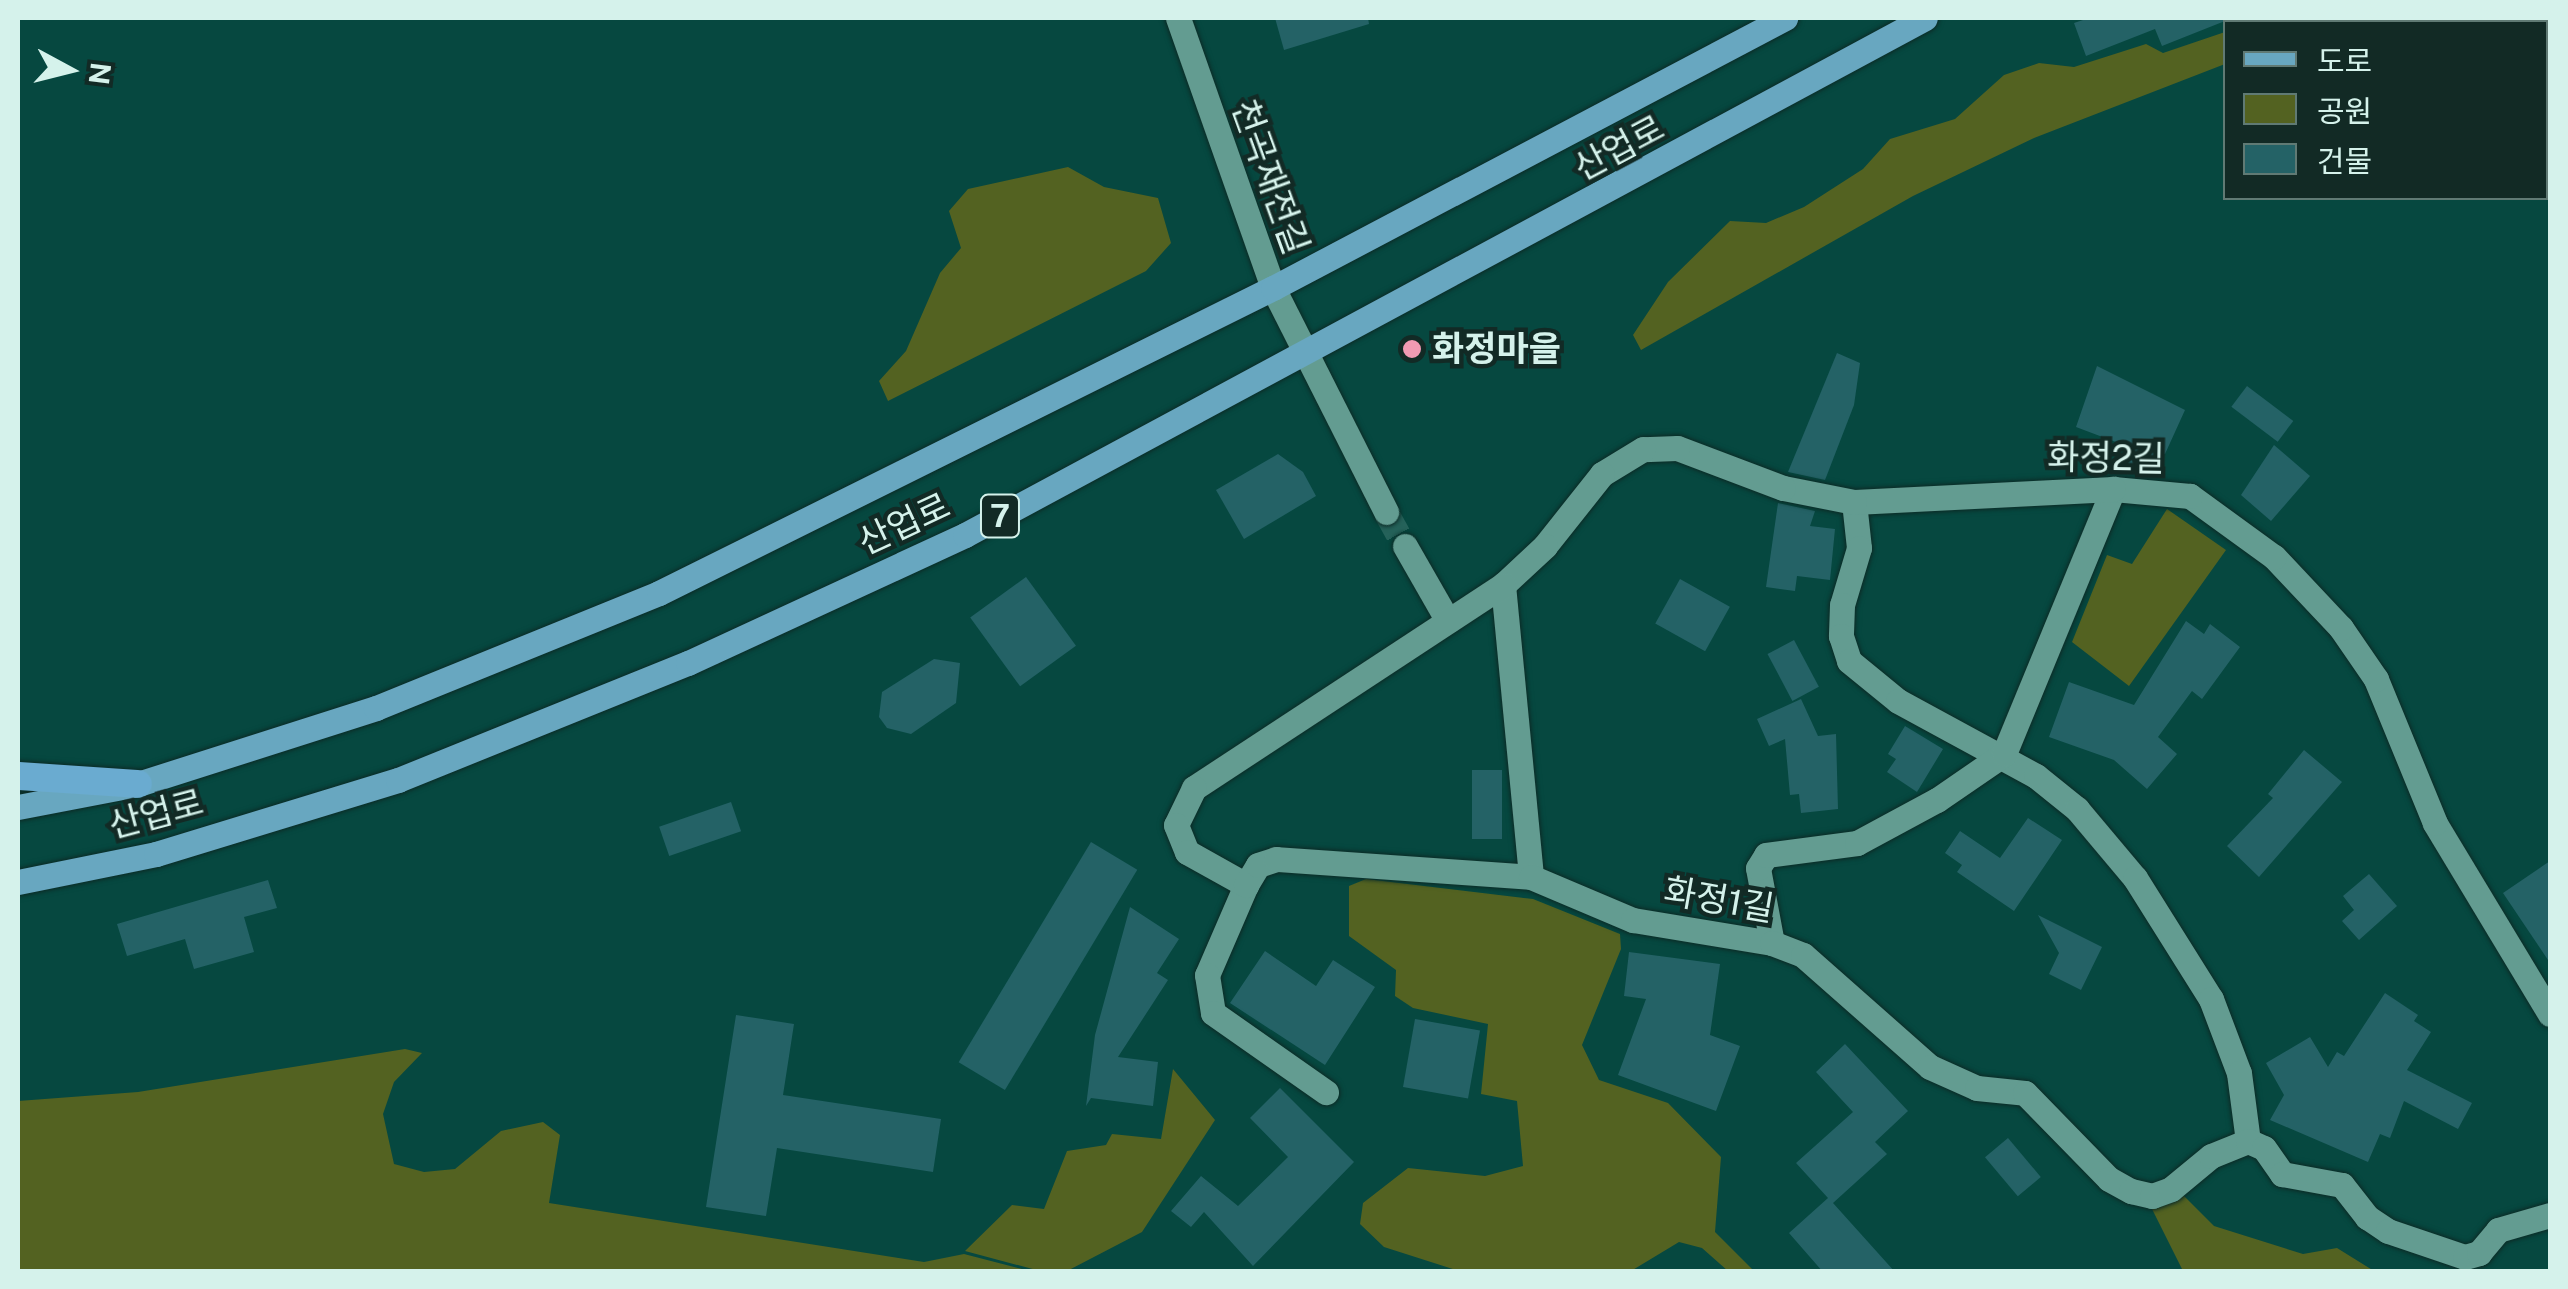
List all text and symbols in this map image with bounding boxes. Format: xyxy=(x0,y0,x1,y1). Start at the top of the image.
north arrow xyxy=(20,20,120,120)
legend xyxy=(2223,20,2548,200)
text: 도로 xyxy=(2317,43,2372,79)
text: N xyxy=(83,61,118,87)
text: 공원 xyxy=(2317,93,2372,129)
street label: 천곡재전길 xyxy=(1223,94,1317,260)
street label: 산업로 xyxy=(1566,107,1672,189)
text: 건물 xyxy=(2317,143,2372,179)
place label: 화정마을 xyxy=(1432,328,1561,370)
marker: 화정마을 xyxy=(1401,338,1423,360)
street label: 화정2길 xyxy=(2047,436,2165,480)
street label: 산업로 xyxy=(851,485,957,563)
road number: 7 xyxy=(978,489,1022,543)
street label: 산업로 xyxy=(104,781,208,847)
street label: 화정1길 xyxy=(1661,870,1777,930)

